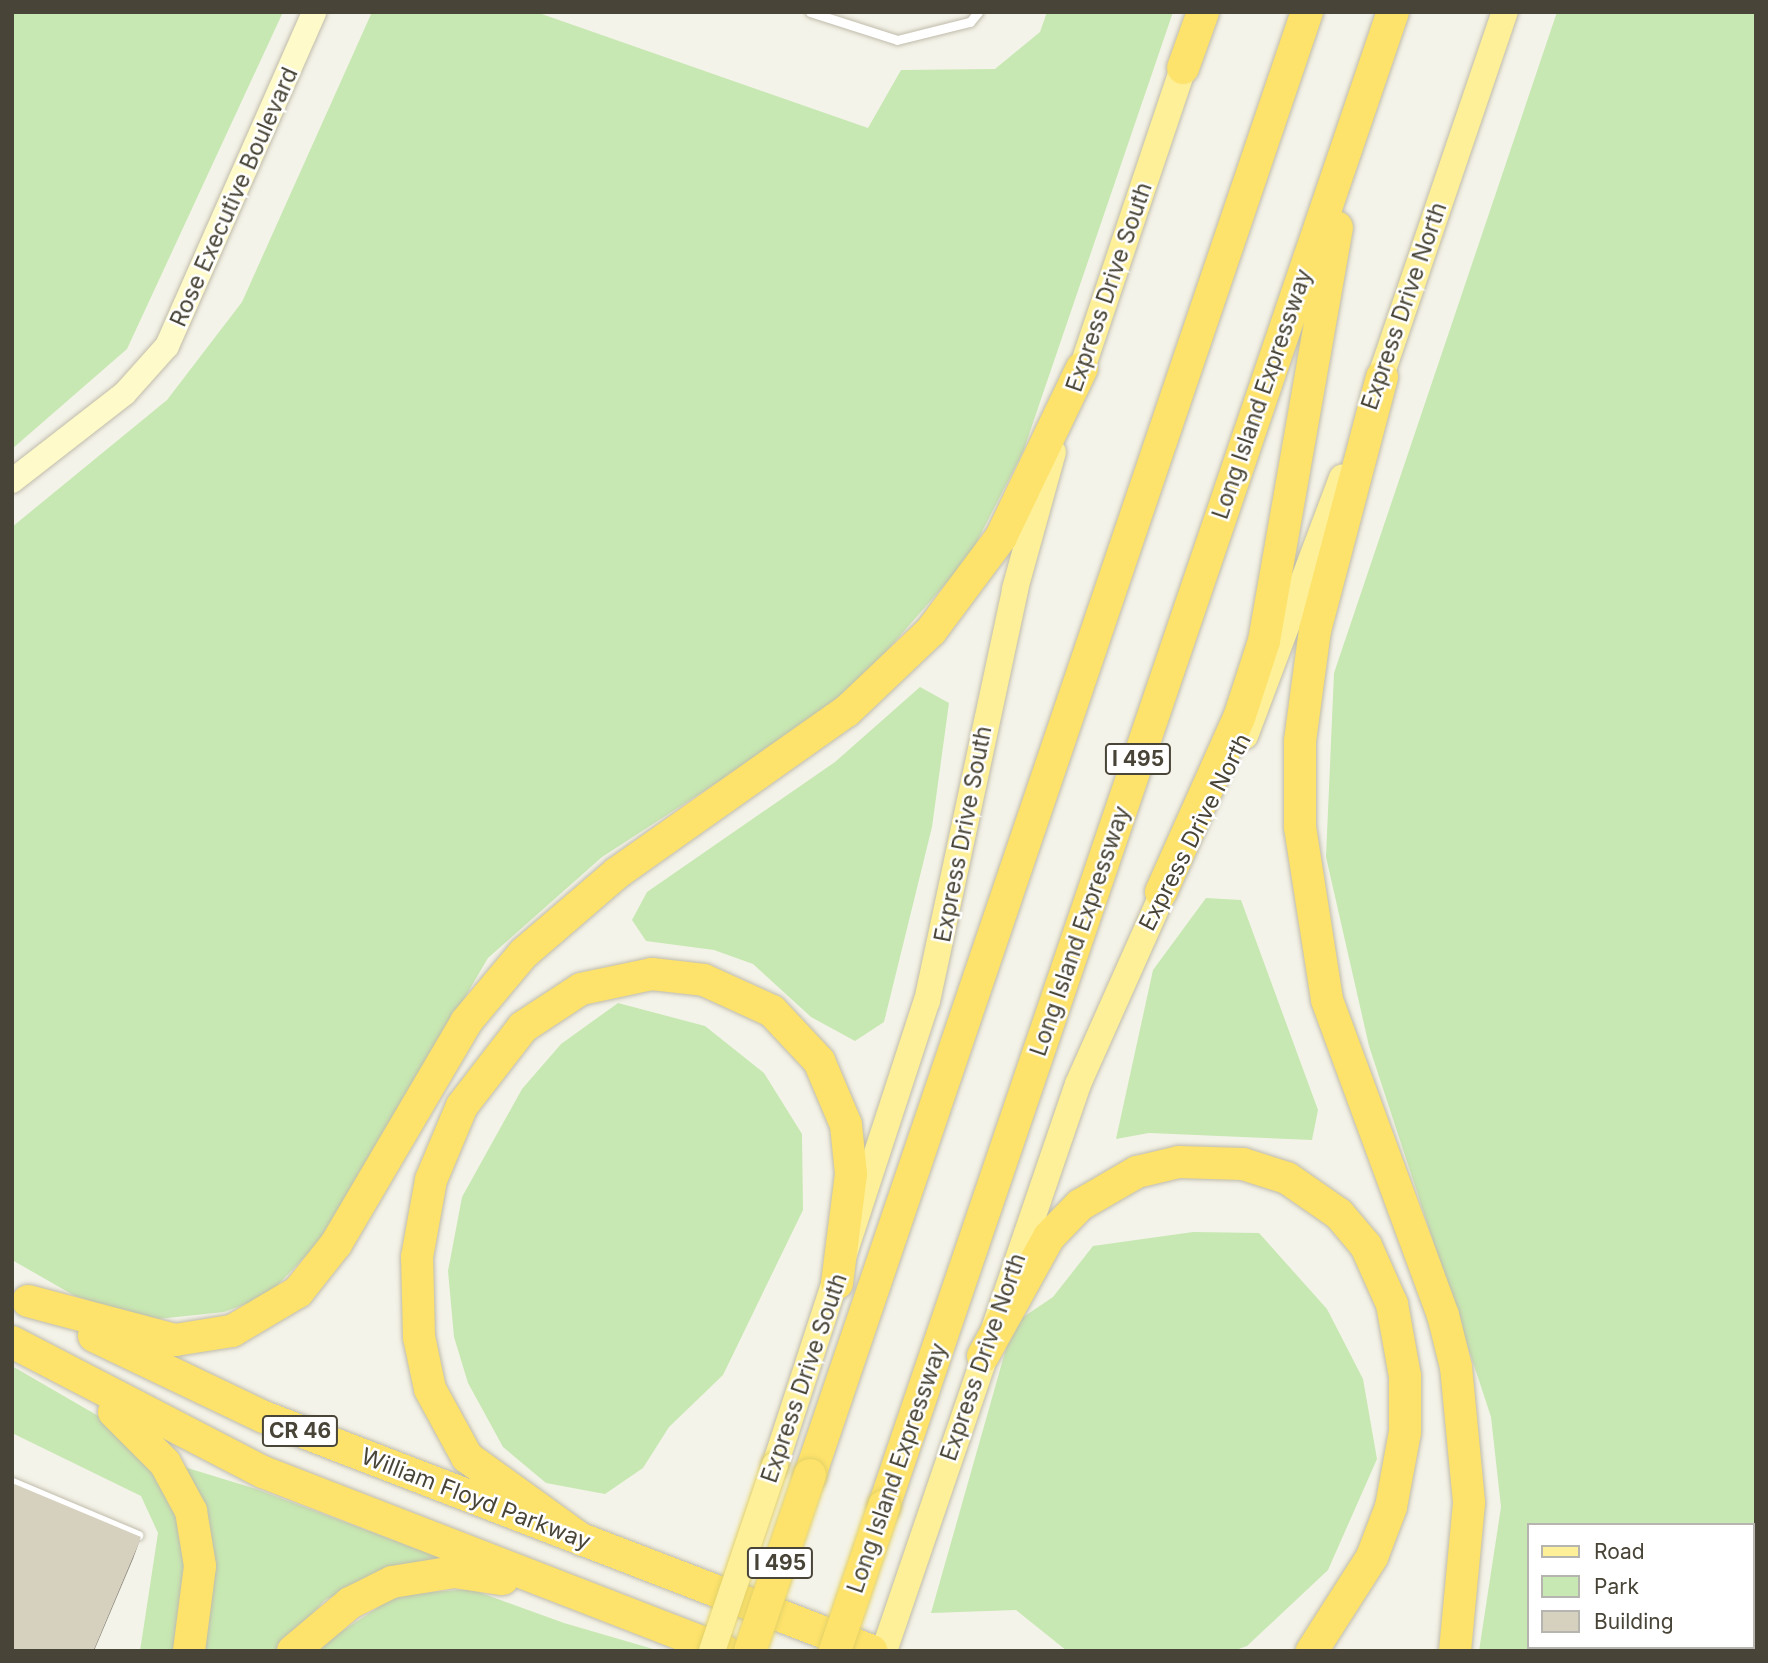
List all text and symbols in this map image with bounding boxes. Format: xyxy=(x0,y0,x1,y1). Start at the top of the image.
street label: Rose Executive Boulevard xyxy=(164,63,304,331)
street label: Express Drive South xyxy=(1060,179,1158,395)
street label: Express Drive North xyxy=(1356,199,1452,413)
street label: Long Island Expressway xyxy=(1206,265,1318,523)
street label: Express Drive South xyxy=(928,724,998,944)
street label: Express Drive North xyxy=(1133,729,1257,935)
road number: I 495 xyxy=(1105,742,1171,776)
street label: Long Island Expressway xyxy=(1024,802,1136,1060)
street label: Express Drive North xyxy=(935,1250,1031,1464)
street label: Express Drive South xyxy=(755,1270,853,1486)
street label: Long Island Expressway xyxy=(841,1339,953,1597)
road number: CR 46 xyxy=(262,1414,338,1448)
street label: William Floyd Parkway xyxy=(357,1442,595,1556)
legend xyxy=(1526,1523,1754,1649)
text: Road xyxy=(1594,1539,1645,1564)
road number: I 495 xyxy=(747,1546,813,1580)
text: Park xyxy=(1594,1574,1639,1599)
text: Building xyxy=(1594,1609,1674,1634)

